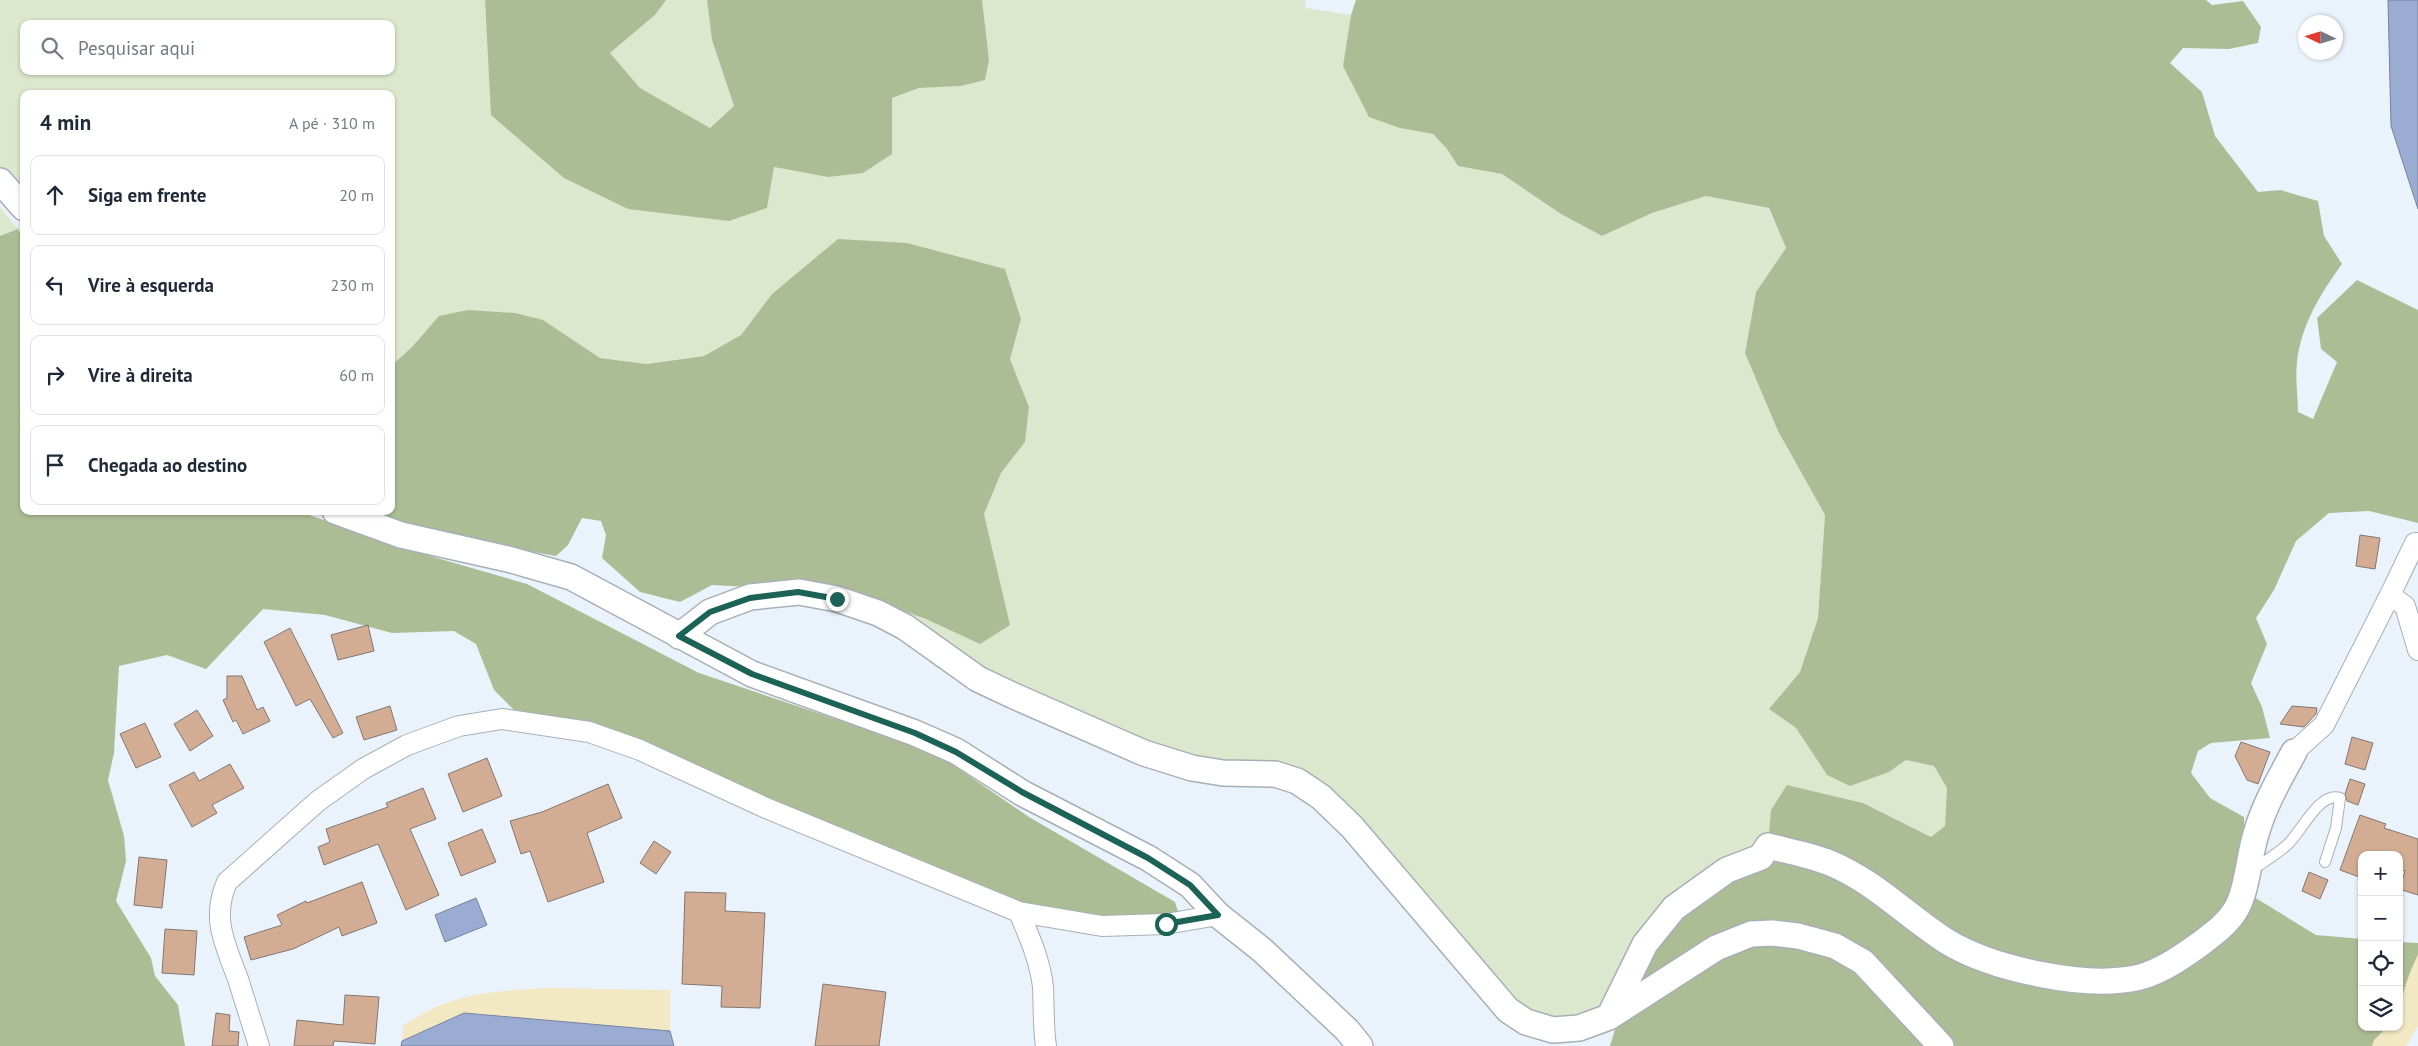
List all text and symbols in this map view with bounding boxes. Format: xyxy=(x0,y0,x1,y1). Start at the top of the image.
north arrow xyxy=(2298,15,2343,60)
search box xyxy=(20,20,395,75)
icon: search xyxy=(38,34,66,62)
text: Pesquisar aqui xyxy=(78,36,195,60)
text: 4 min xyxy=(40,109,91,136)
text: A pé · 310 m xyxy=(289,113,375,133)
icon: ahead xyxy=(41,181,69,209)
text: Siga em frente xyxy=(88,183,206,207)
text: 20 m xyxy=(339,185,374,205)
icon: left xyxy=(41,271,69,299)
text: Vire à esquerda xyxy=(88,273,214,297)
text: 230 m xyxy=(331,275,374,295)
icon: right xyxy=(41,361,69,389)
text: Vire à direita xyxy=(88,363,193,387)
text: 60 m xyxy=(339,365,374,385)
icon: arrive xyxy=(41,451,69,479)
text: Chegada ao destino xyxy=(88,453,247,477)
route end xyxy=(826,588,849,611)
map controls xyxy=(2358,851,2403,1031)
button: + xyxy=(2358,851,2403,896)
button: − xyxy=(2358,896,2403,941)
route start xyxy=(1155,913,1178,936)
button: locate xyxy=(2358,941,2403,986)
button: layers xyxy=(2358,986,2403,1031)

